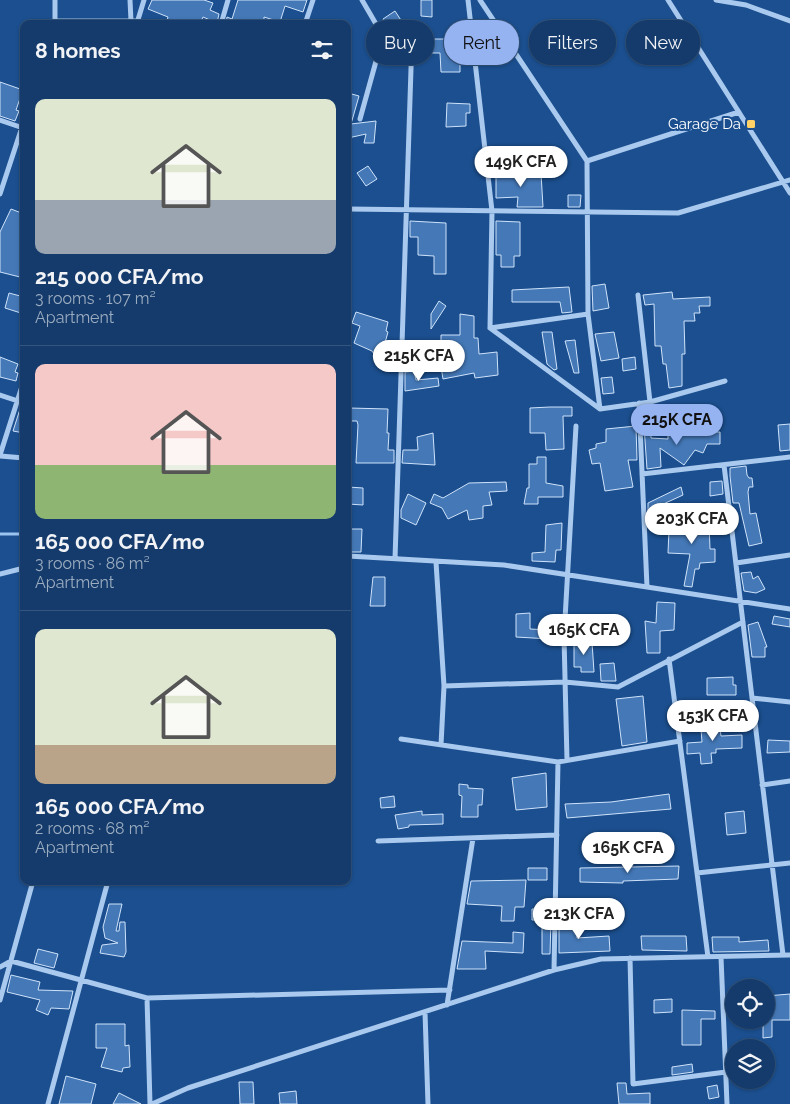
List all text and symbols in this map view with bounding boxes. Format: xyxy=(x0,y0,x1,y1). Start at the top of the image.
chip: Buy xyxy=(366,20,434,65)
chip: Rent xyxy=(444,20,519,65)
chip: Filters xyxy=(529,20,616,65)
chip: New xyxy=(626,20,700,65)
icon: filters xyxy=(308,36,336,64)
text: 8 homes xyxy=(35,38,121,63)
place label: Garage Da xyxy=(668,115,741,133)
marker: Garage Da xyxy=(745,118,757,130)
icon: home xyxy=(141,131,231,221)
pin: 149K CFA xyxy=(469,146,573,188)
text: 149K CFA xyxy=(486,152,556,171)
text: 215 000 CFA/mo xyxy=(35,264,204,289)
text: 3 rooms · 107 m² xyxy=(35,289,156,308)
text: Apartment xyxy=(35,308,114,327)
pin: 215K CFA xyxy=(367,340,471,382)
text: 215K CFA xyxy=(384,346,454,365)
icon: home xyxy=(141,397,231,487)
pin: 215K CFA xyxy=(625,404,729,446)
text: 215K CFA xyxy=(642,410,712,429)
pin: 203K CFA xyxy=(640,502,744,545)
text: 203K CFA xyxy=(656,509,728,528)
text: 165 000 CFA/mo xyxy=(35,529,204,554)
text: 3 rooms · 86 m² xyxy=(35,554,150,573)
text: Apartment xyxy=(35,573,114,592)
pin: 165K CFA xyxy=(532,614,636,656)
text: 165K CFA xyxy=(549,620,619,639)
icon: home xyxy=(141,662,231,752)
pin: 153K CFA xyxy=(661,700,765,742)
text: 153K CFA xyxy=(678,706,748,725)
text: 165 000 CFA/mo xyxy=(35,794,204,819)
text: 2 rooms · 68 m² xyxy=(35,819,150,838)
pin: 165K CFA xyxy=(576,832,680,874)
text: Apartment xyxy=(35,838,114,857)
text: 165K CFA xyxy=(593,838,663,857)
pin: 213K CFA xyxy=(527,898,631,940)
text: 213K CFA xyxy=(544,904,614,923)
map controls xyxy=(725,979,775,1089)
button: locate xyxy=(725,979,775,1029)
button: layers xyxy=(725,1039,775,1089)

